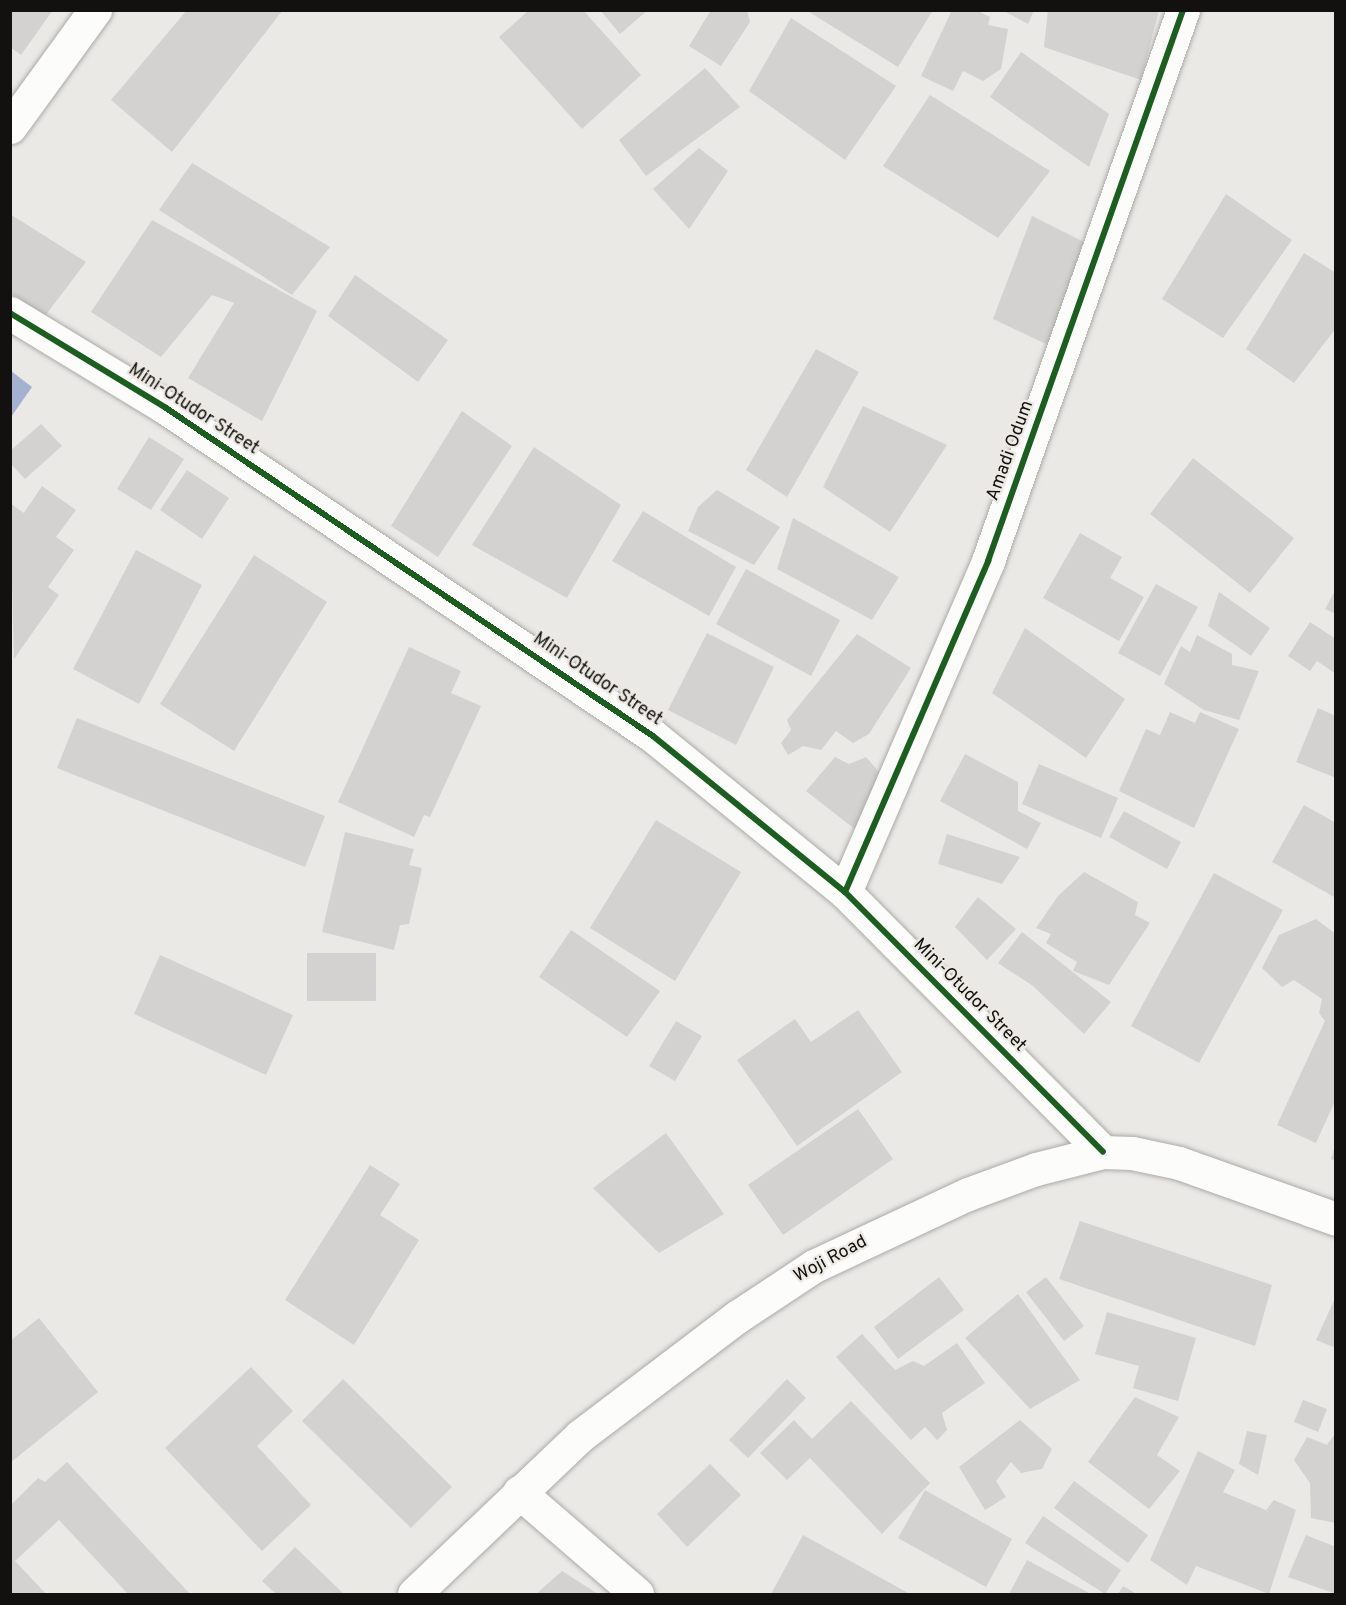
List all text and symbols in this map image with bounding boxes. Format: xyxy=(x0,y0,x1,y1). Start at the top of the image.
street label: Mini-Otudor Street xyxy=(124,360,262,460)
street label: Amadi Odum xyxy=(983,398,1039,504)
street label: Mini-Otudor Street xyxy=(528,629,666,731)
street label: Mini-Otudor Street xyxy=(908,935,1030,1057)
street label: Woji Road xyxy=(791,1232,871,1288)

